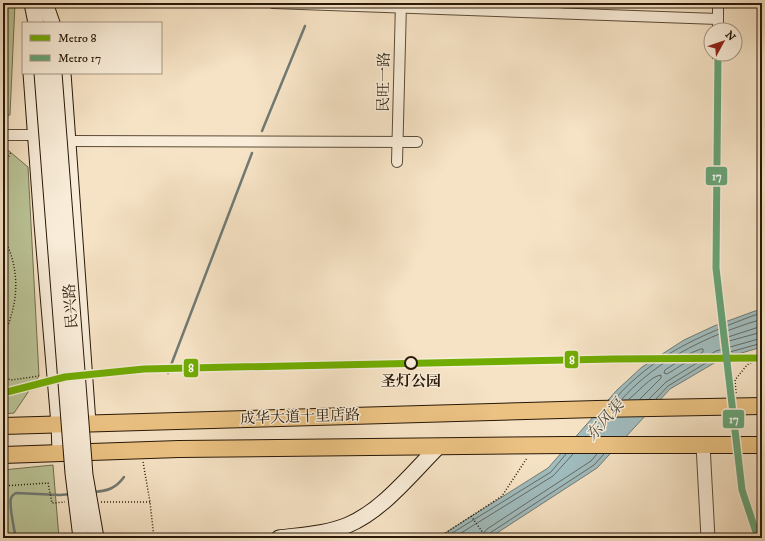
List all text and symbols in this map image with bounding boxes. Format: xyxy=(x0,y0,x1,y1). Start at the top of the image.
legend xyxy=(22,22,162,74)
north arrow xyxy=(703,22,743,62)
text: N xyxy=(722,28,738,44)
text: Metro 8 xyxy=(58,31,97,46)
text: Metro 17 xyxy=(58,51,101,66)
street label: 民旺一路 xyxy=(374,52,394,112)
line badge: 17 xyxy=(705,166,728,186)
text: 17 xyxy=(712,170,722,184)
street label: 民兴路 xyxy=(60,283,82,329)
line badge: 8 xyxy=(564,350,579,369)
text: 8 xyxy=(569,354,575,368)
marker: 圣灯公园 xyxy=(404,356,418,370)
line badge: 8 xyxy=(183,358,199,378)
text: 8 xyxy=(188,362,194,376)
place label: 圣灯公园 xyxy=(381,372,441,391)
water label: 东风渠 xyxy=(582,394,630,445)
street label: 成华大道十里店路 xyxy=(240,405,360,429)
line badge: 17 xyxy=(722,409,745,429)
text: 17 xyxy=(729,413,739,427)

